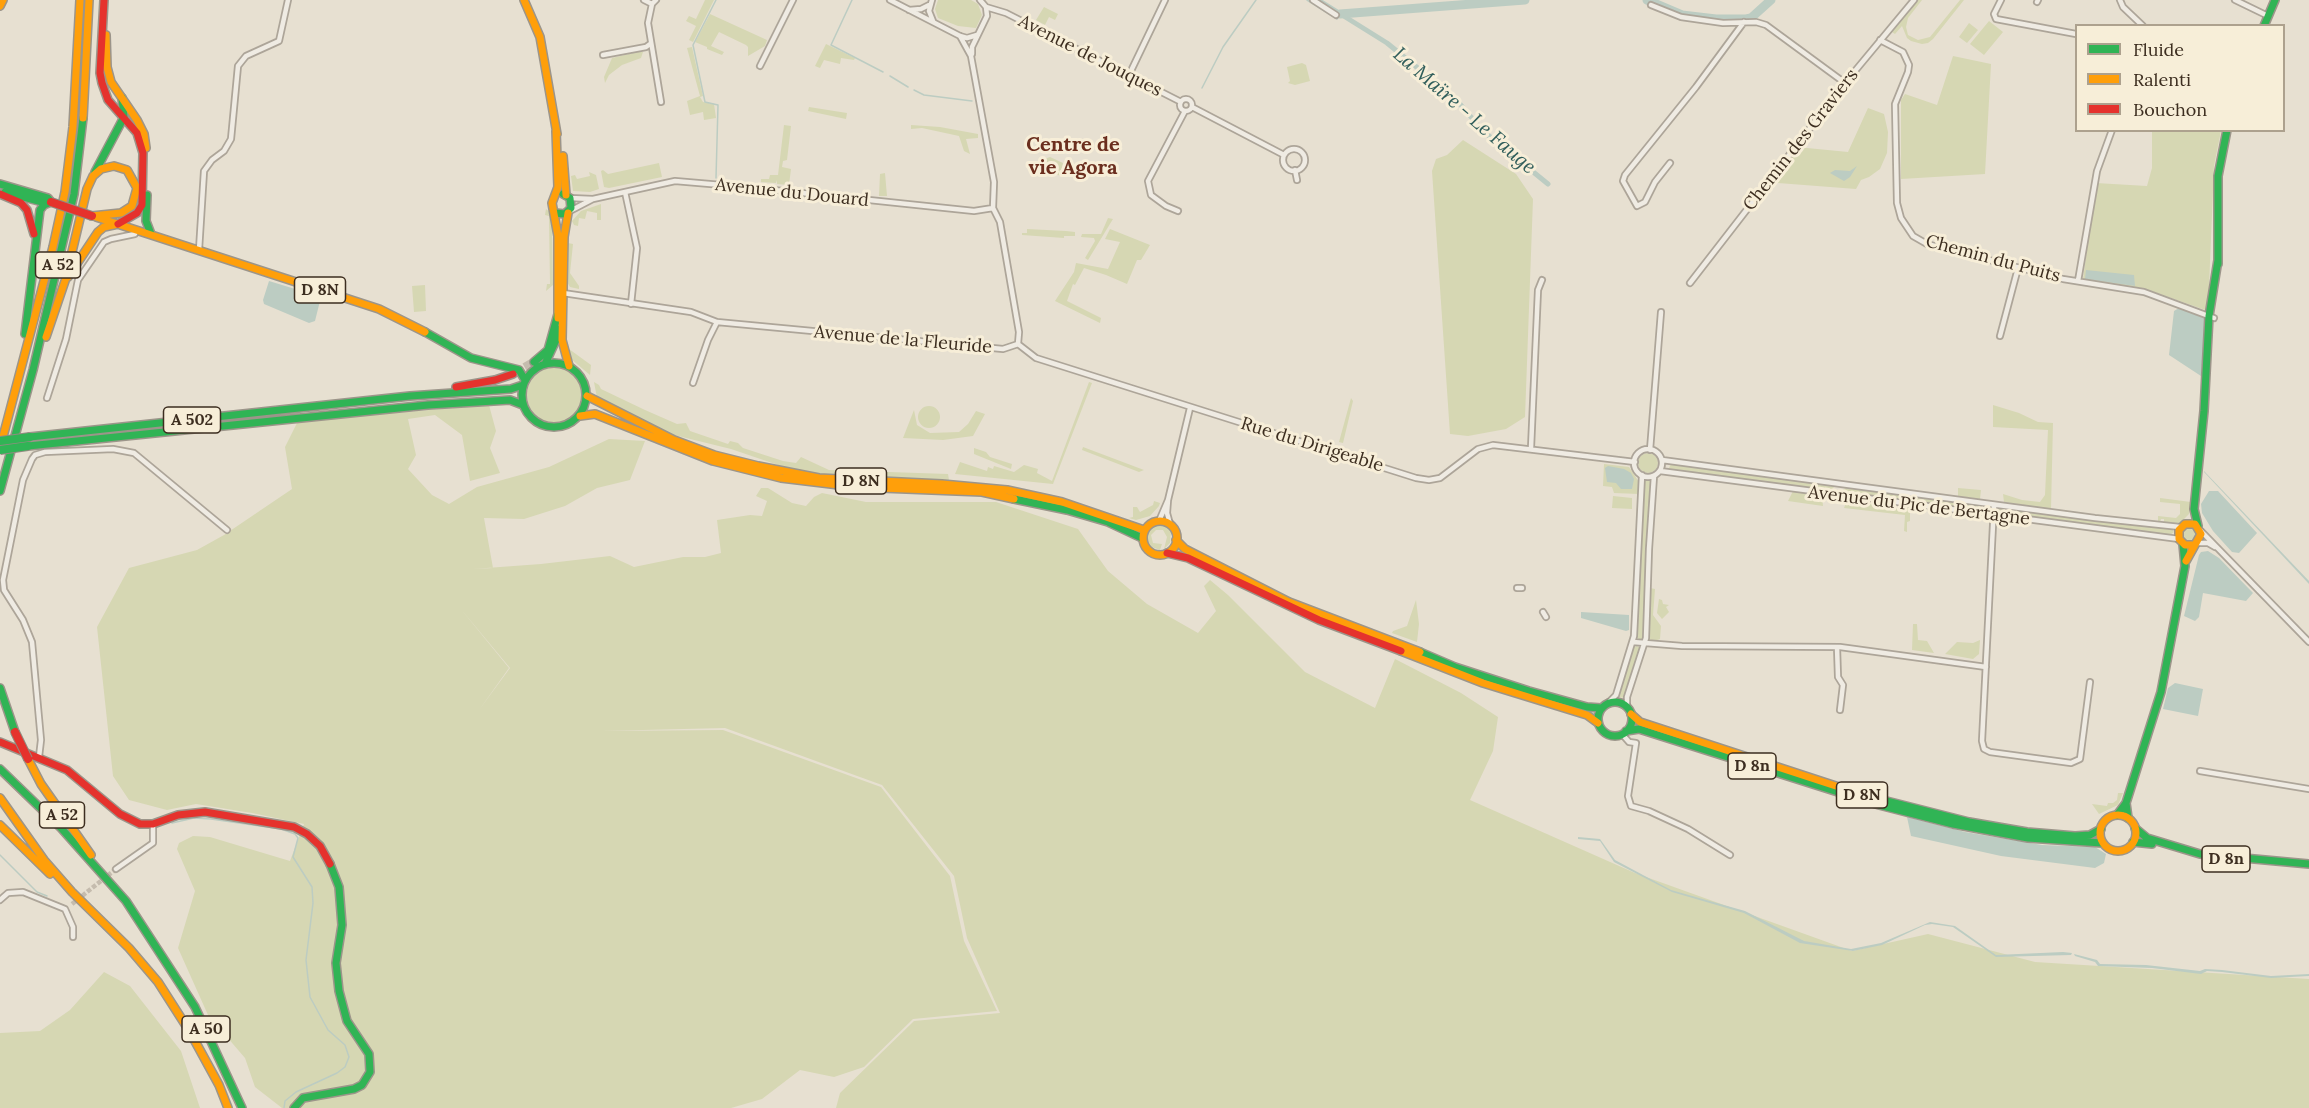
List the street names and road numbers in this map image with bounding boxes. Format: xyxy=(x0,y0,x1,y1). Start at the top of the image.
street label: Avenue de Jouques xyxy=(1015,10,1165,102)
street label: Chemin des Graviers xyxy=(1739,65,1863,215)
street label: Avenue du Douard xyxy=(714,174,870,212)
street label: Chemin du Puits xyxy=(1923,231,2063,287)
road number: A 52 xyxy=(36,252,80,278)
road number: D 8N xyxy=(294,277,346,303)
street label: Avenue de la Fleuride xyxy=(813,321,993,359)
road number: A 502 xyxy=(164,407,220,433)
street label: Rue du Dirigeable xyxy=(1238,413,1386,477)
road number: D 8N xyxy=(836,468,886,494)
street label: Avenue du Pic de Bertagne xyxy=(1807,482,2031,530)
road number: D 8n xyxy=(1728,753,1776,779)
road number: D 8N xyxy=(1836,782,1888,808)
road number: A 52 xyxy=(40,802,84,828)
road number: D 8n xyxy=(2202,846,2250,872)
road number: A 50 xyxy=(182,1016,230,1042)

